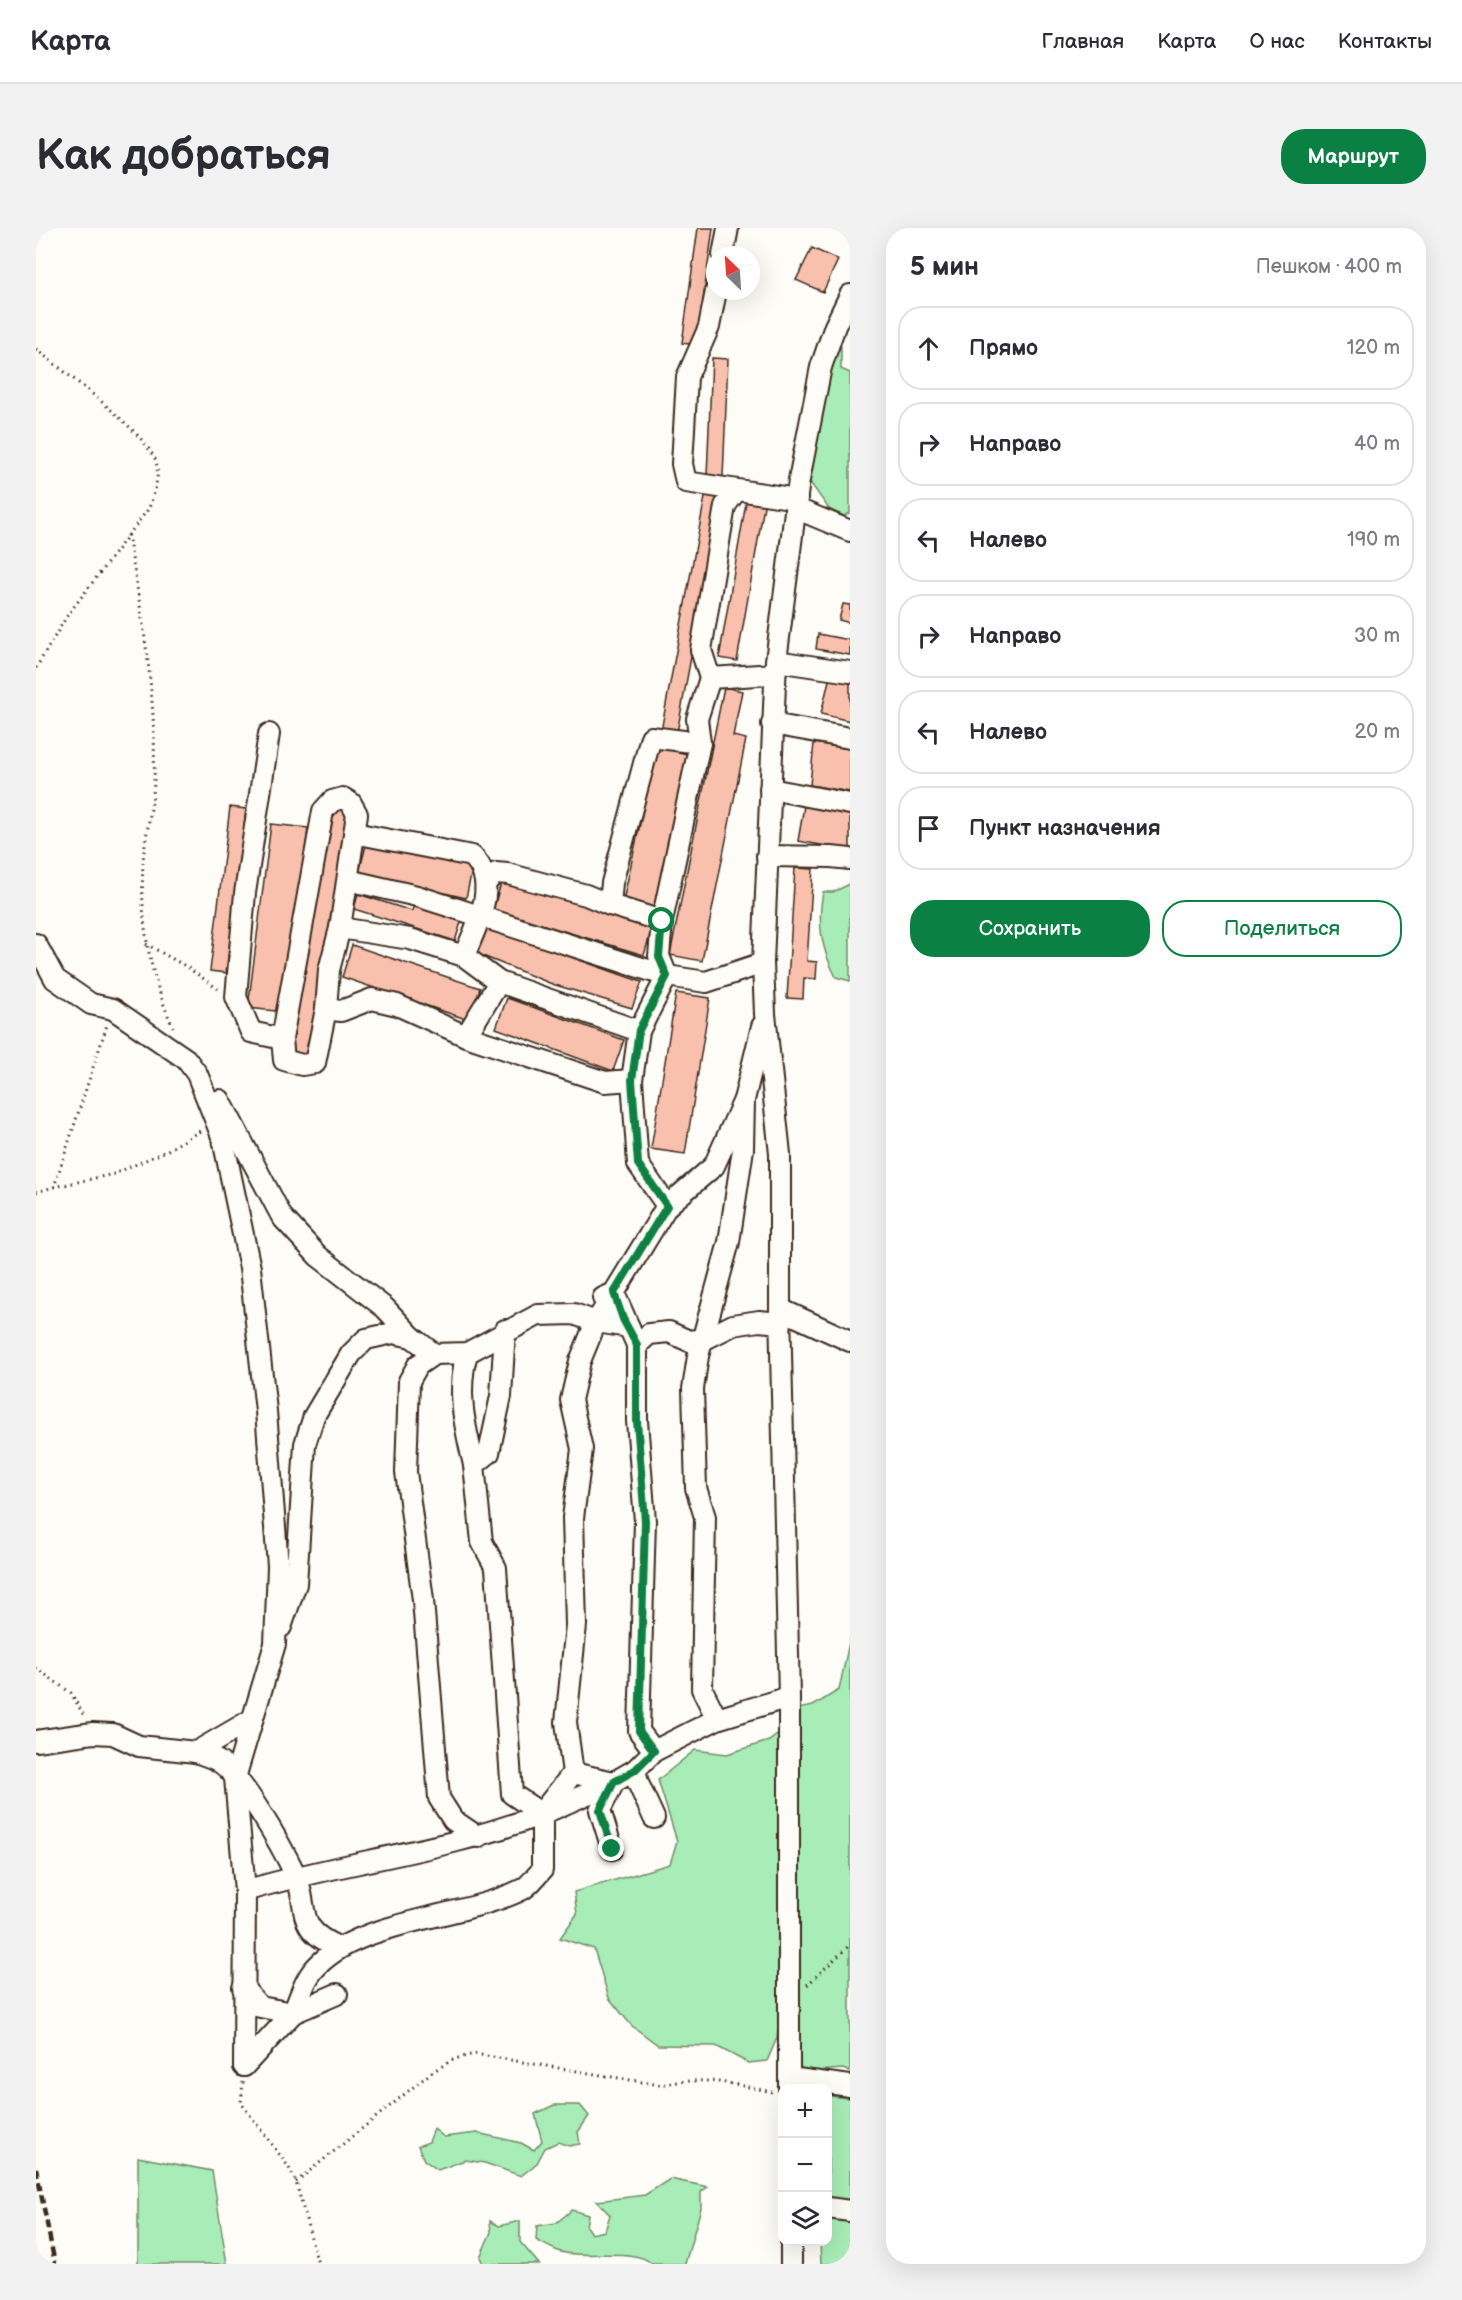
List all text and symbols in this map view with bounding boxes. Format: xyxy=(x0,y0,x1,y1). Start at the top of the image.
text: Карта xyxy=(30,25,110,58)
text: Главная xyxy=(1041,29,1124,54)
text: Карта xyxy=(1157,29,1216,54)
text: О нас xyxy=(1249,29,1305,54)
text: Контакты xyxy=(1338,29,1432,54)
button: Маршрут xyxy=(1281,129,1426,184)
text: Как добраться xyxy=(36,131,331,182)
north arrow xyxy=(706,246,760,300)
text: 5 мин xyxy=(910,252,979,283)
text: Пешком · 400 m xyxy=(1256,255,1402,279)
icon: ahead xyxy=(912,332,945,365)
text: Прямо xyxy=(969,335,1038,362)
text: 120 m xyxy=(1347,336,1400,360)
icon: right xyxy=(912,428,945,461)
text: Направо xyxy=(969,431,1061,458)
text: 40 m xyxy=(1354,432,1400,456)
icon: left xyxy=(912,524,945,557)
text: Налево xyxy=(969,527,1047,554)
text: 190 m xyxy=(1347,528,1400,552)
icon: right xyxy=(912,620,945,653)
text: Направо xyxy=(969,623,1061,650)
text: 30 m xyxy=(1354,624,1400,648)
icon: left xyxy=(912,716,945,749)
text: Налево xyxy=(969,719,1047,746)
text: 20 m xyxy=(1355,720,1400,744)
icon: arrive xyxy=(912,812,945,845)
text: Пункт назначения xyxy=(969,815,1161,842)
button: Сохранить xyxy=(910,900,1150,957)
button: Поделиться xyxy=(1162,900,1402,957)
route start xyxy=(648,907,674,933)
route end xyxy=(598,1835,624,1861)
map controls xyxy=(778,2084,832,2246)
button: + xyxy=(778,2084,832,2138)
button: − xyxy=(778,2138,832,2192)
button: layers xyxy=(778,2192,832,2246)

